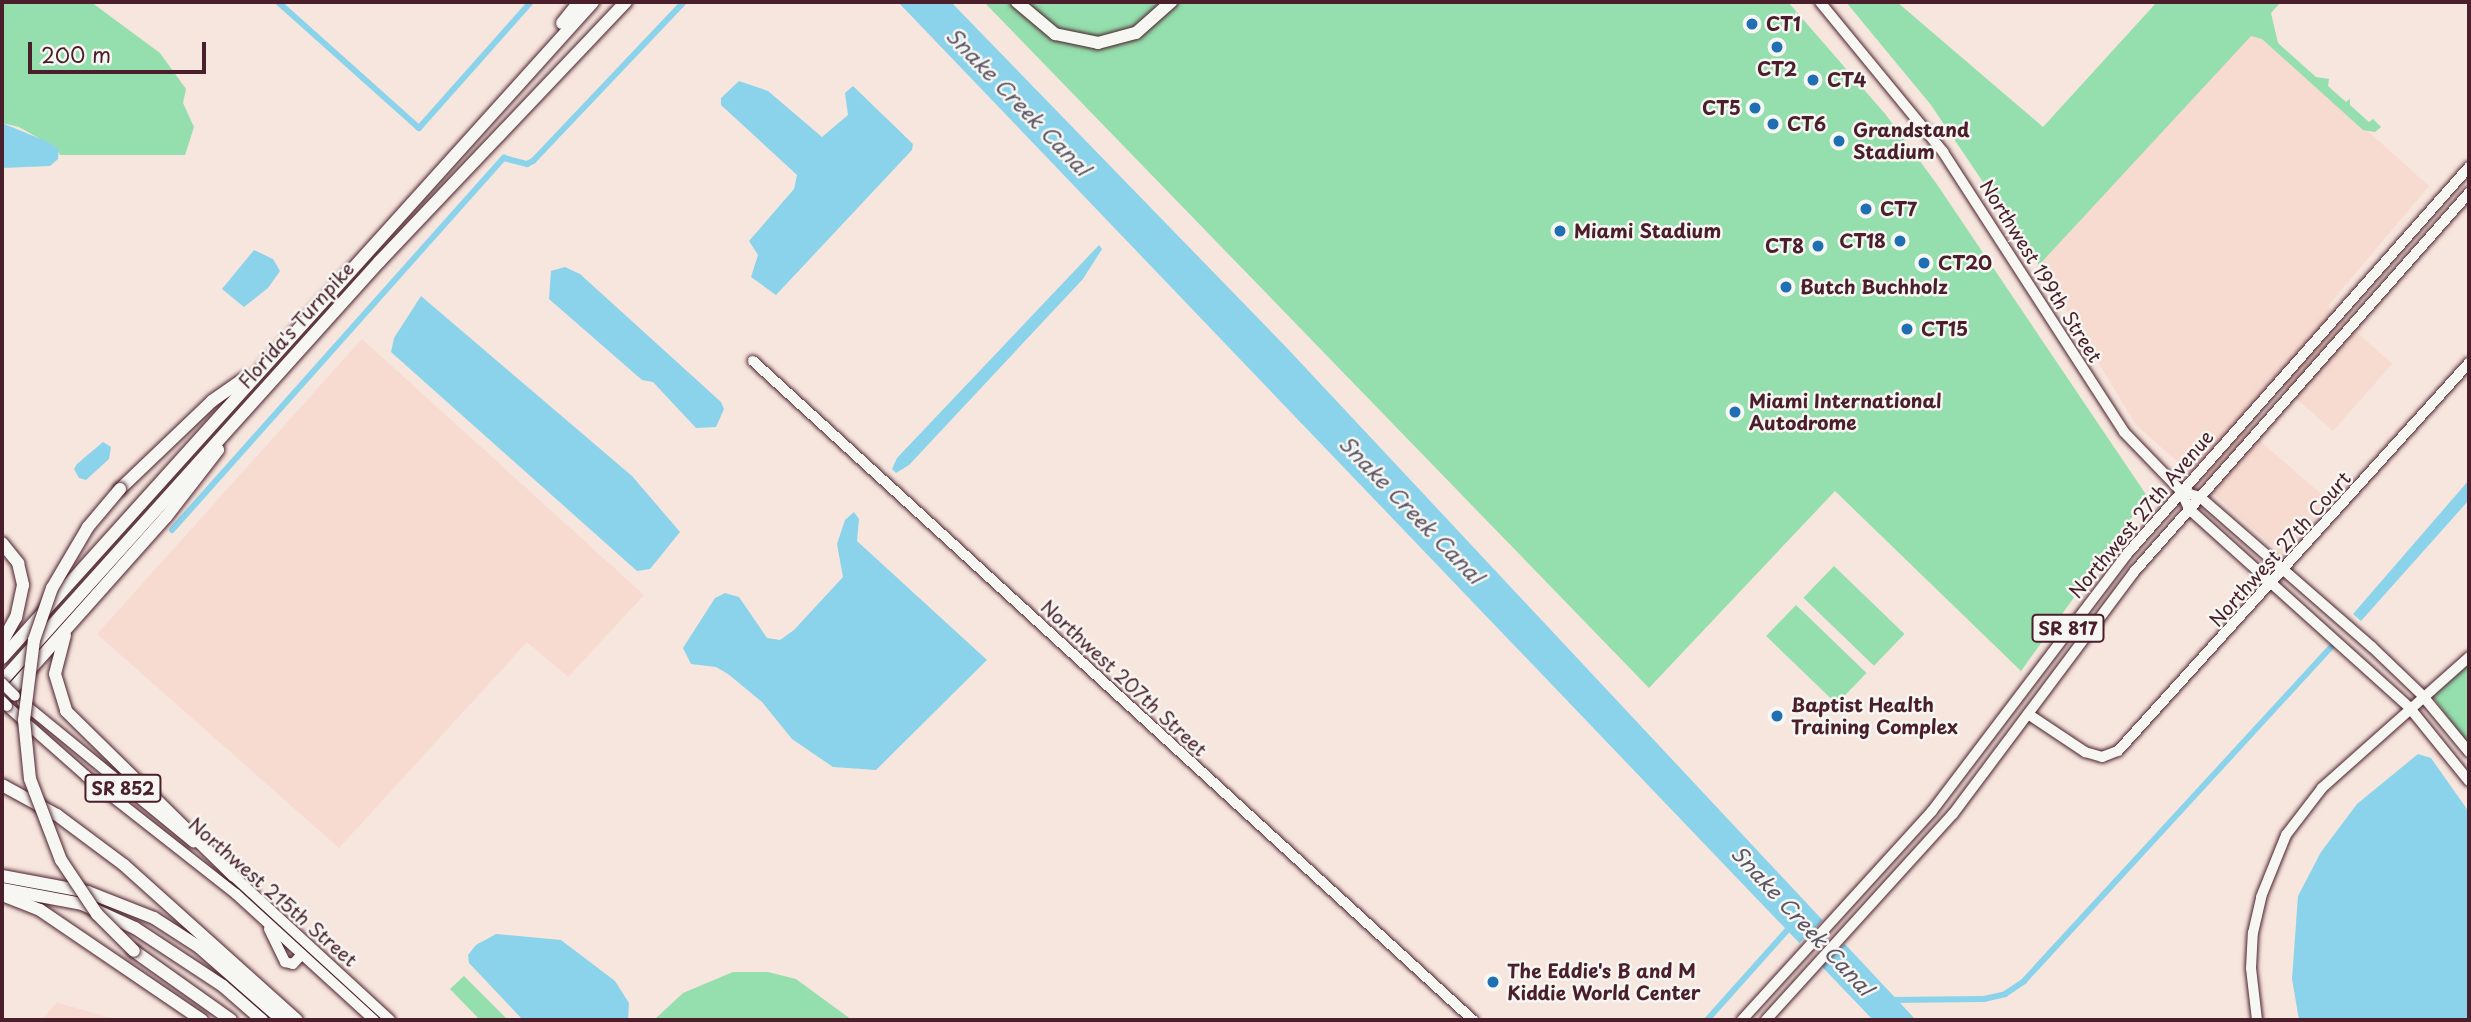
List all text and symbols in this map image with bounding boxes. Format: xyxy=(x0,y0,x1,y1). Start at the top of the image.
place label: CT1 xyxy=(1766,13,1801,35)
marker: CT1 xyxy=(1744,16,1760,32)
water label: Snake Creek Canal xyxy=(941,21,1097,181)
scale bar xyxy=(32,28,210,72)
text: 200 m xyxy=(41,38,111,70)
marker: CT2 xyxy=(1769,39,1785,55)
place label: CT2 xyxy=(1757,58,1797,80)
place label: CT4 xyxy=(1827,69,1866,91)
marker: CT4 xyxy=(1805,72,1821,88)
place label: CT5 xyxy=(1702,97,1741,119)
marker: CT5 xyxy=(1747,100,1763,116)
place label: CT6 xyxy=(1787,113,1826,135)
marker: CT6 xyxy=(1765,116,1781,132)
place label: Grandstand Stadium xyxy=(1853,119,1969,163)
marker: Grandstand Stadium xyxy=(1831,133,1847,149)
street label: Northwest 199th Street xyxy=(1975,175,2107,367)
place label: CT7 xyxy=(1880,198,1917,220)
marker: CT7 xyxy=(1858,201,1874,217)
place label: Miami Stadium xyxy=(1574,220,1720,242)
marker: Miami Stadium xyxy=(1552,223,1568,239)
place label: CT18 xyxy=(1839,230,1886,252)
marker: CT18 xyxy=(1892,233,1908,249)
place label: CT8 xyxy=(1765,235,1804,257)
marker: CT8 xyxy=(1810,238,1826,254)
place label: CT20 xyxy=(1938,252,1992,274)
marker: CT20 xyxy=(1916,255,1932,271)
street label: Florida's Turnpike xyxy=(233,257,359,393)
place label: Butch Buchholz xyxy=(1800,276,1948,298)
marker: Butch Buchholz xyxy=(1778,279,1794,295)
place label: CT15 xyxy=(1921,318,1968,340)
marker: CT15 xyxy=(1899,321,1915,337)
place label: Miami International Autodrome xyxy=(1749,390,1942,434)
marker: Miami International Autodrome xyxy=(1727,404,1743,420)
street label: Northwest 27th Avenue xyxy=(2064,425,2218,603)
water label: Snake Creek Canal xyxy=(1334,429,1490,589)
street label: Northwest 27th Court xyxy=(2205,467,2355,631)
street label: Northwest 207th Street xyxy=(1036,595,1212,761)
road number: SR 817 xyxy=(2030,614,2106,642)
place label: Baptist Health Training Complex xyxy=(1791,694,1959,738)
marker: Baptist Health Training Complex xyxy=(1769,708,1785,724)
road number: SR 852 xyxy=(83,774,163,802)
street label: Northwest 215th Street xyxy=(184,813,362,971)
water label: Snake Creek Canal xyxy=(1726,839,1880,1001)
place label: The Eddie's B and M Kiddie World Center xyxy=(1507,960,1701,1004)
marker: The Eddie's B and M Kiddie World Center xyxy=(1485,974,1501,990)

